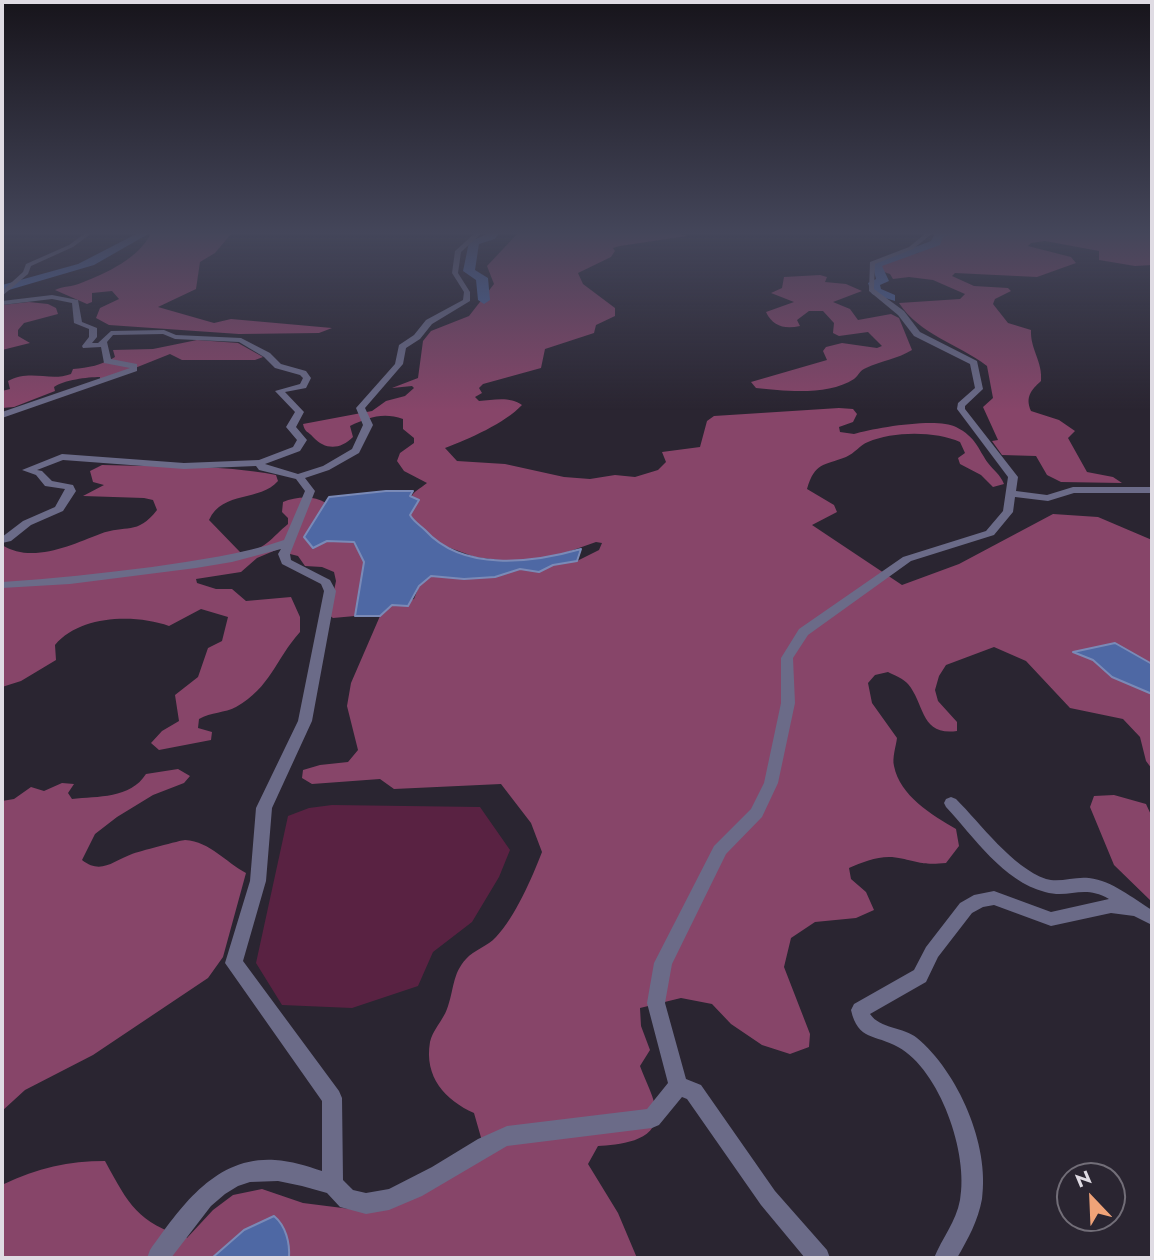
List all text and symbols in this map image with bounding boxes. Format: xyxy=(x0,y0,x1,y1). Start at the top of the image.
north arrow xyxy=(1056,1162,1126,1232)
text: N xyxy=(1071,1164,1096,1194)

